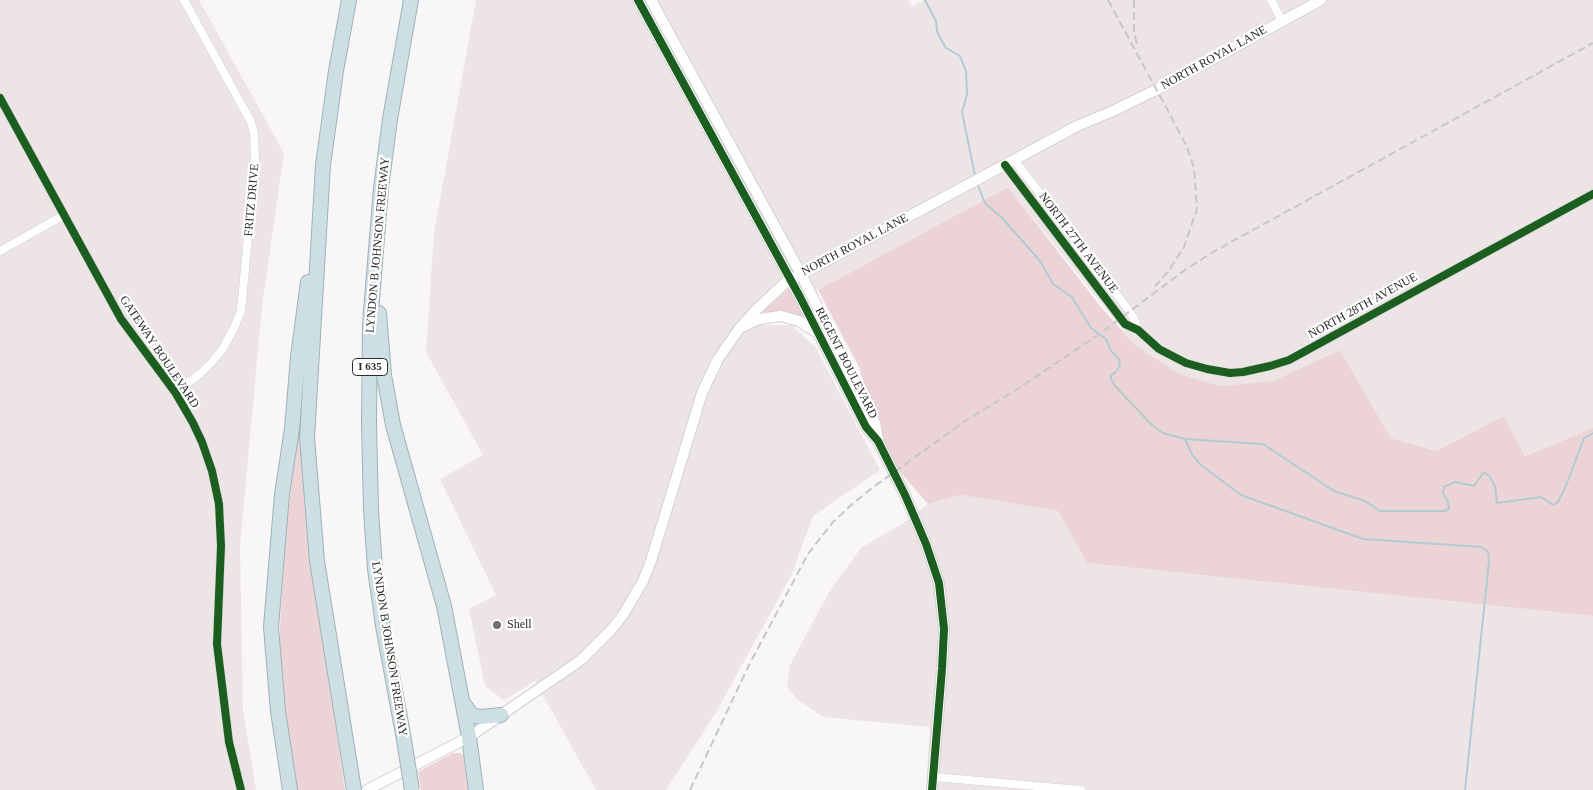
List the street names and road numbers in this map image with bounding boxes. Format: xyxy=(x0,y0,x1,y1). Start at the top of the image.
street label: NORTH ROYAL LANE xyxy=(1159,23,1269,93)
street label: LYNDON B JOHNSON FREEWAY xyxy=(363,156,393,334)
street label: FRITZ DRIVE xyxy=(242,163,262,237)
street label: NORTH 27TH AVENUE xyxy=(1035,190,1121,296)
street label: NORTH ROYAL LANE xyxy=(799,211,911,279)
street label: NORTH 28TH AVENUE xyxy=(1306,270,1420,342)
street label: GATEWAY BOULEVARD xyxy=(116,293,202,411)
street label: REGENT BOULEVARD xyxy=(812,305,880,421)
road number: I 635 xyxy=(352,358,388,376)
street label: LYNDON B JOHNSON FREEWAY xyxy=(368,561,410,737)

